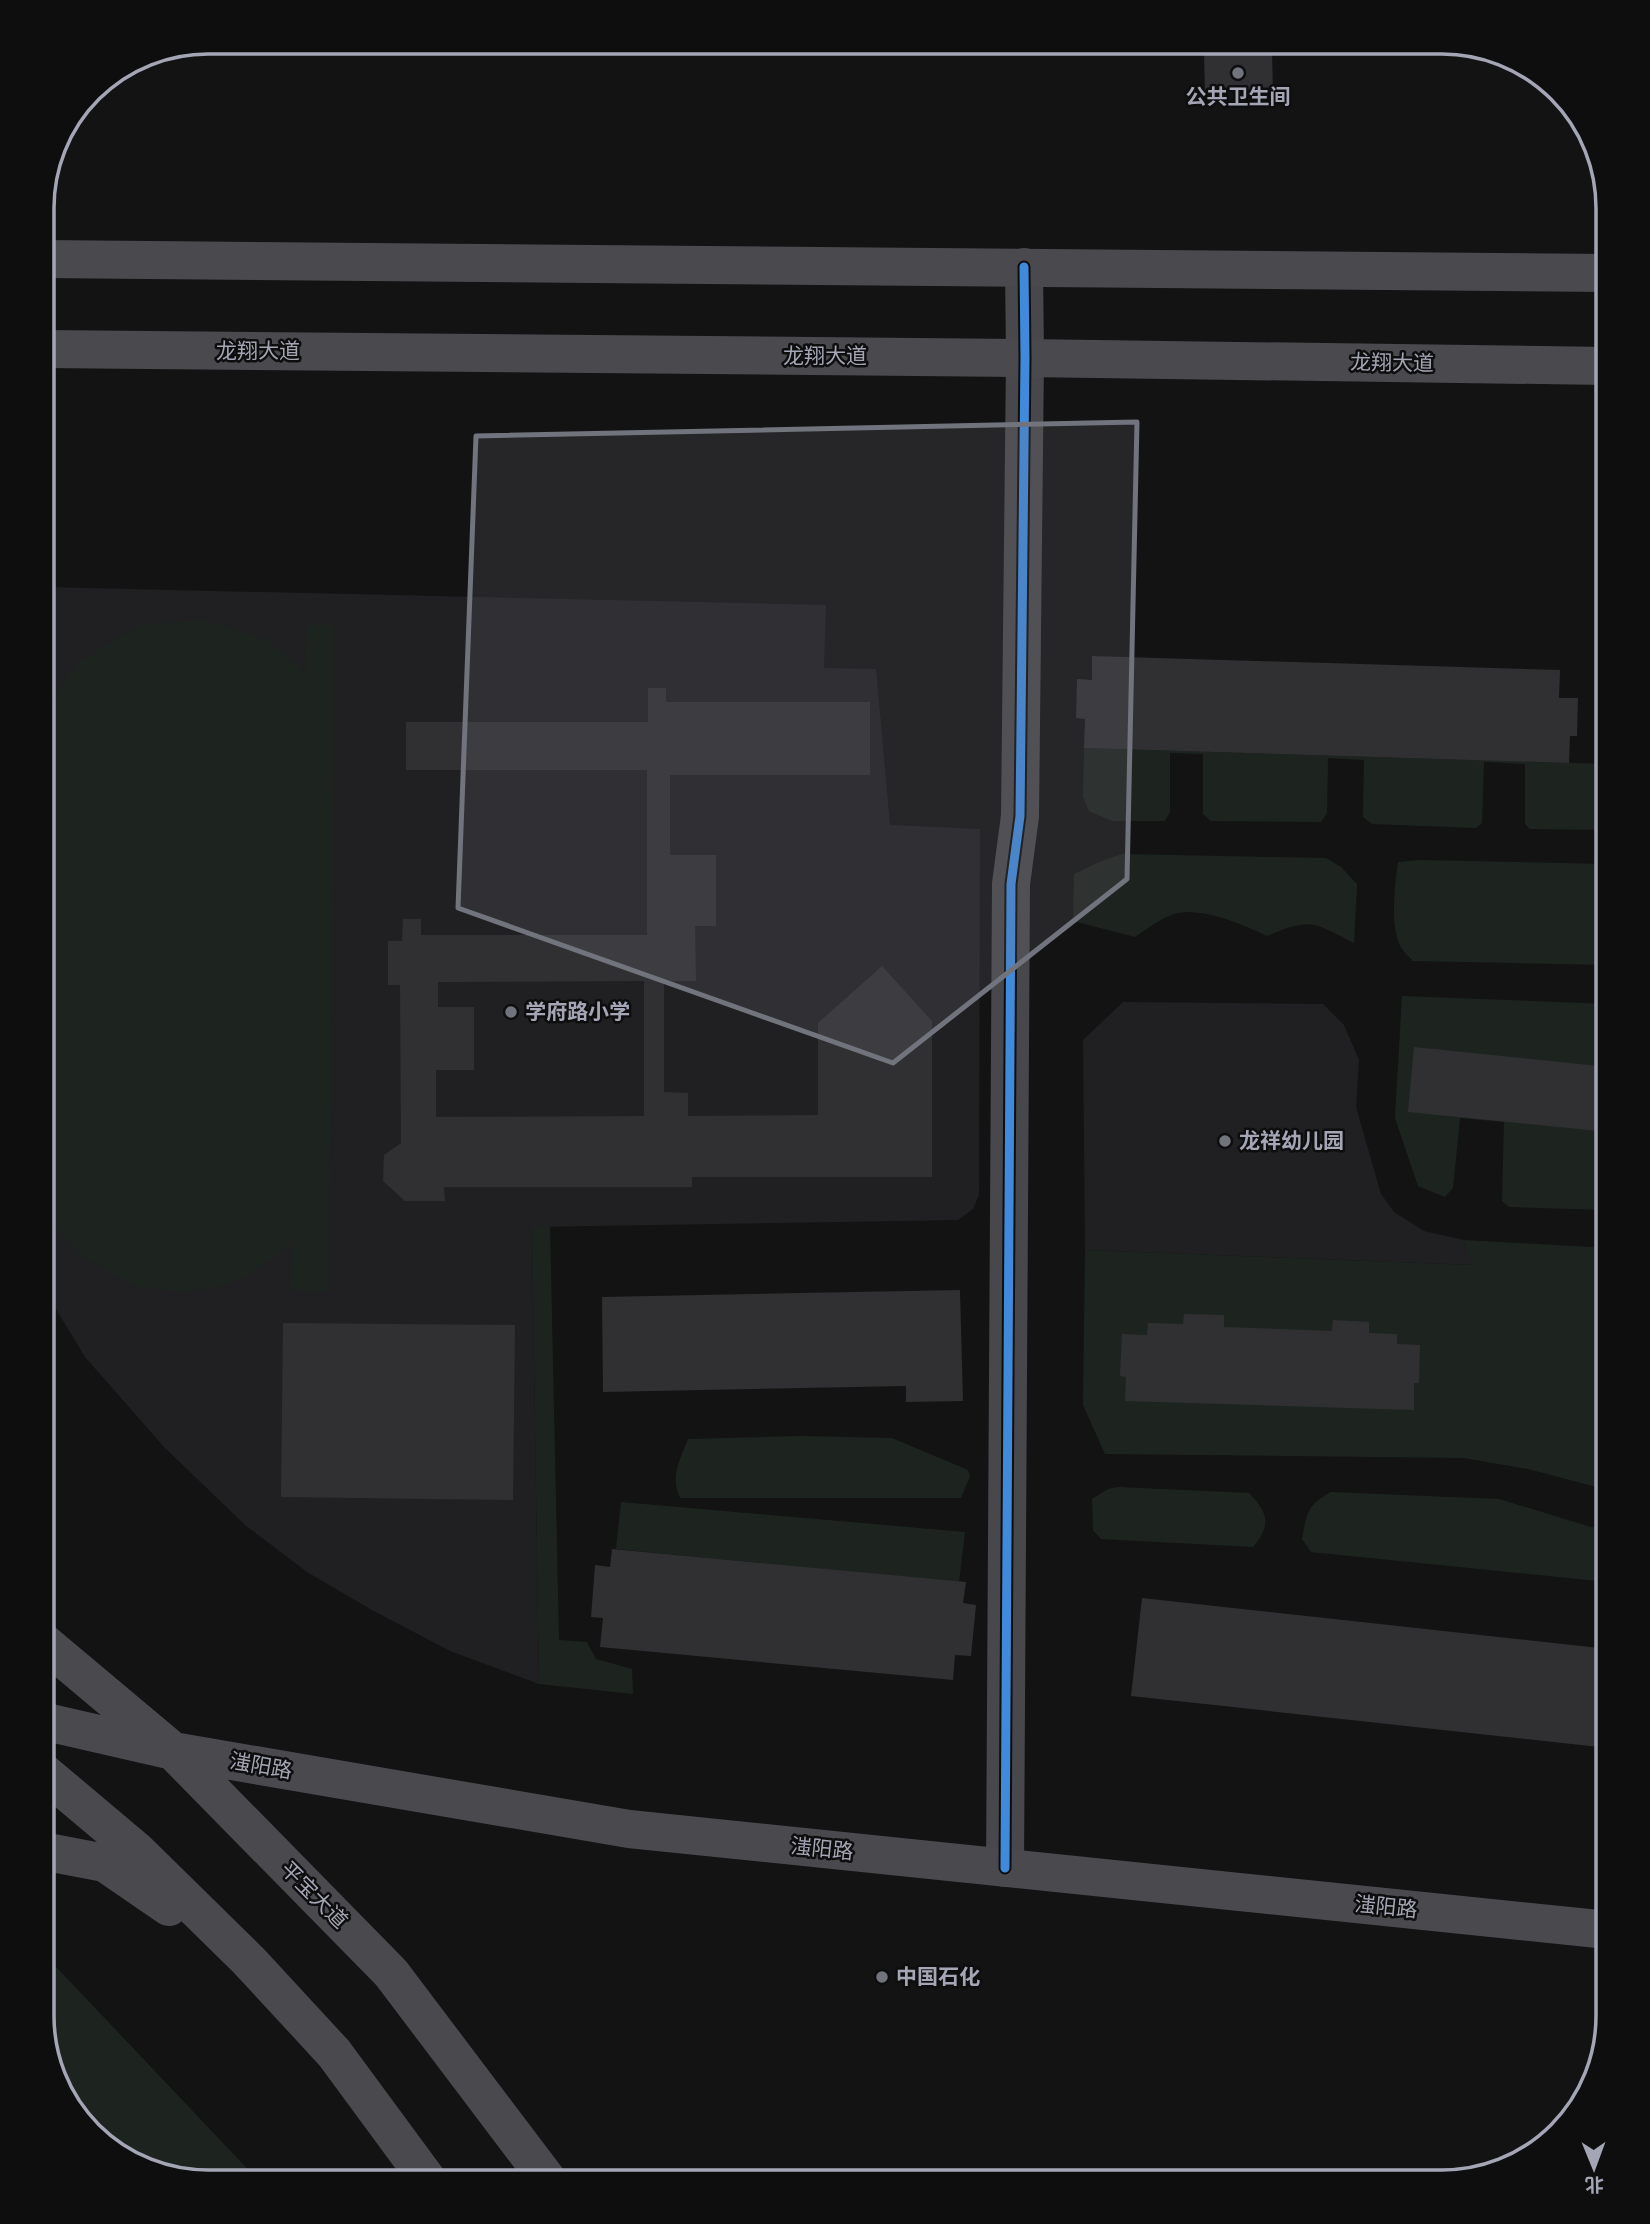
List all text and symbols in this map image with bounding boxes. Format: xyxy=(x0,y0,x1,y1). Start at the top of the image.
marker: 公共卫生间 xyxy=(1230,65,1246,81)
place label: 公共卫生间 xyxy=(1186,85,1291,109)
street label: 龙翔大道 xyxy=(216,339,300,363)
street label: 龙翔大道 xyxy=(783,344,867,368)
street label: 龙翔大道 xyxy=(1350,350,1434,376)
place label: 学府路小学 xyxy=(525,1000,630,1024)
marker: 学府路小学 xyxy=(503,1004,519,1020)
place label: 龙祥幼儿园 xyxy=(1239,1129,1344,1153)
marker: 龙祥幼儿园 xyxy=(1217,1133,1233,1149)
street label: 滍阳路 xyxy=(228,1749,294,1783)
street label: 滍阳路 xyxy=(789,1834,855,1864)
street label: 平宝大道 xyxy=(276,1857,352,1933)
street label: 滍阳路 xyxy=(1353,1892,1419,1922)
place label: 中国石化 xyxy=(896,1965,980,1989)
marker: 中国石化 xyxy=(874,1969,890,1985)
north arrow xyxy=(1559,2133,1629,2203)
text: 北 xyxy=(1585,2174,1604,2196)

